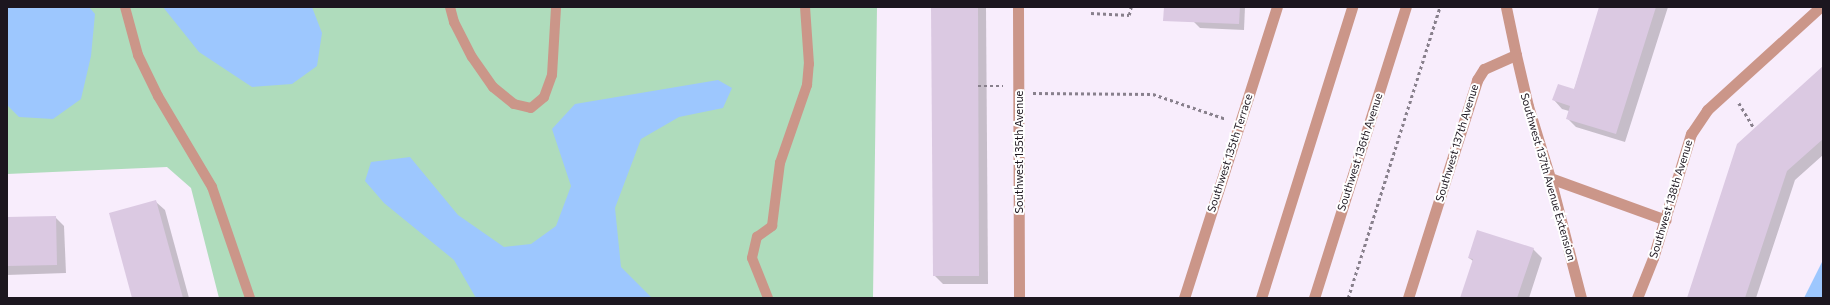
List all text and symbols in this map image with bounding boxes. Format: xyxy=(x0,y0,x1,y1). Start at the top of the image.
street label: Southwest 137th Avenue xyxy=(1433,83,1481,203)
street label: Southwest 135th Avenue xyxy=(1012,91,1026,213)
street label: Southwest 136th Avenue xyxy=(1335,91,1385,213)
street label: Southwest 135th Terrace xyxy=(1205,92,1255,214)
street label: Southwest 137th Avenue Extension xyxy=(1518,92,1578,262)
street label: Southwest 138th Avenue xyxy=(1647,138,1695,260)

